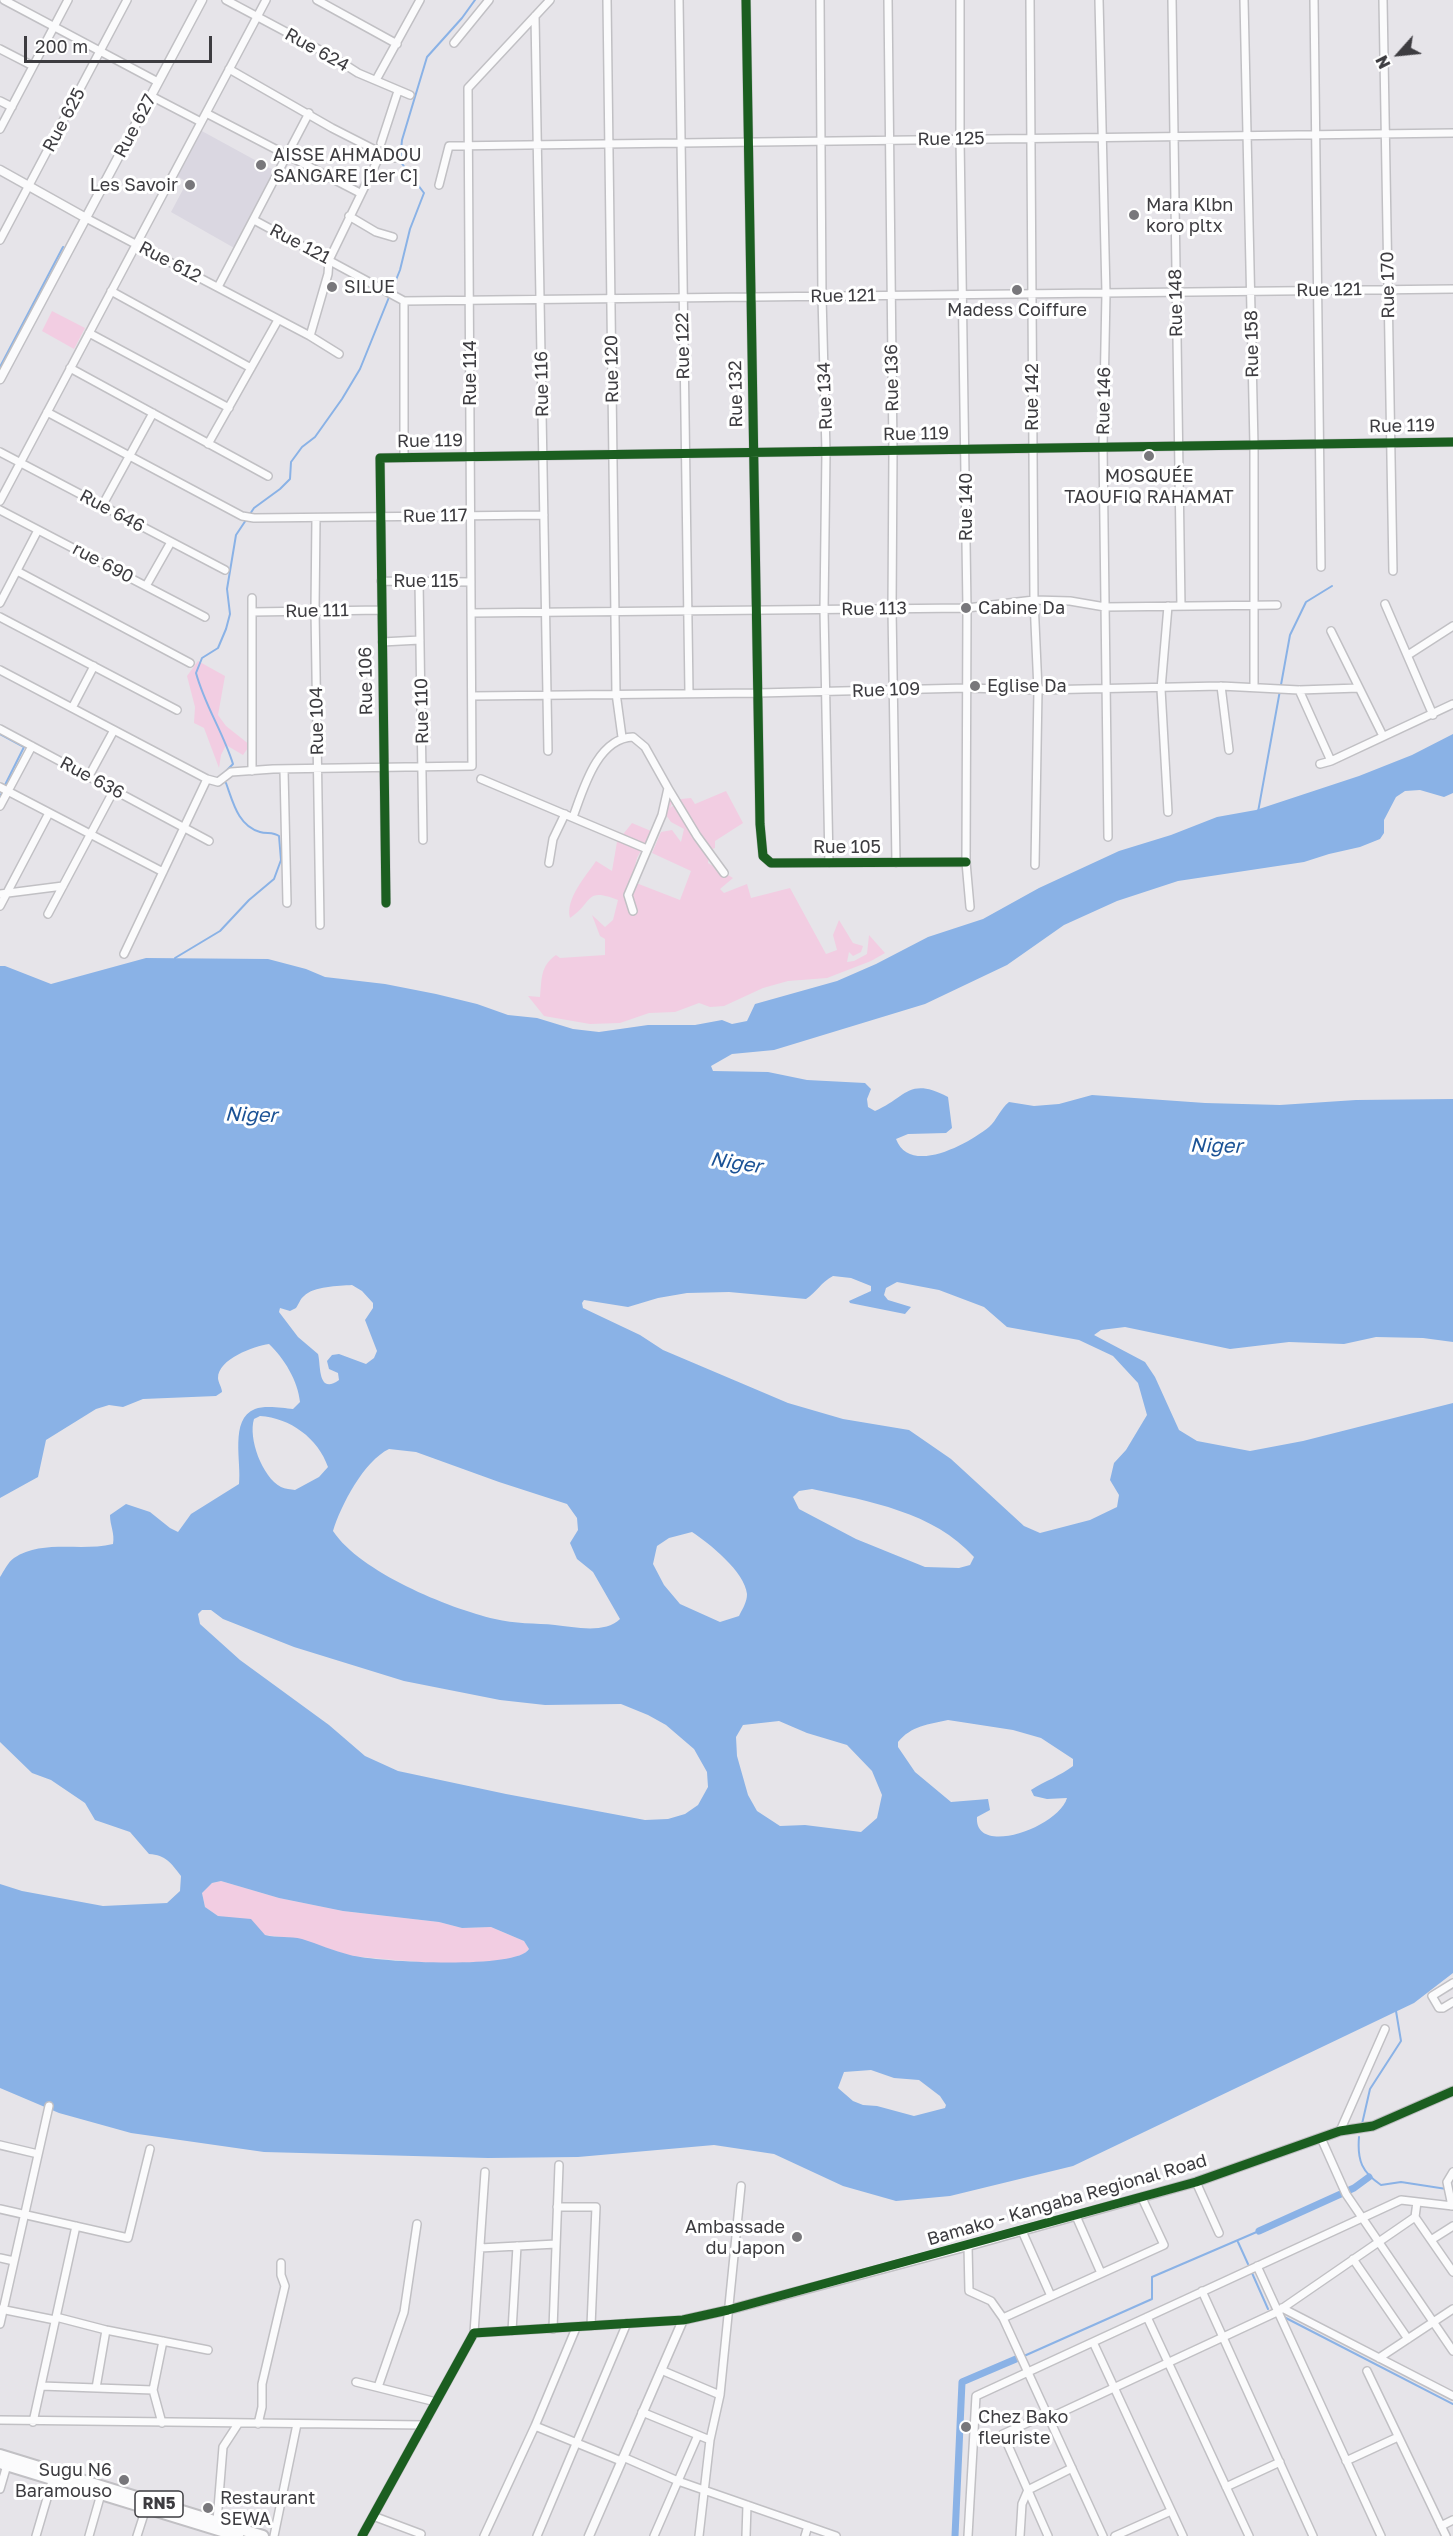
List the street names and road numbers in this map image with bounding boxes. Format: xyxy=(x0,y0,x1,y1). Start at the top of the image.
street label: Rue 624 xyxy=(281,24,353,76)
street label: Rue 625 xyxy=(38,84,90,156)
street label: Rue 627 xyxy=(109,91,161,161)
street label: Rue 125 xyxy=(917,128,985,150)
street label: Rue 121 xyxy=(266,219,334,269)
street label: Rue 612 xyxy=(135,237,205,287)
street label: Rue 170 xyxy=(1377,251,1399,319)
street label: Rue 148 xyxy=(1165,269,1187,337)
street label: Rue 121 xyxy=(1296,279,1362,301)
street label: Rue 121 xyxy=(810,285,876,307)
street label: Rue 158 xyxy=(1241,310,1263,378)
street label: Rue 122 xyxy=(672,312,694,380)
street label: Rue 120 xyxy=(601,335,623,403)
street label: Rue 114 xyxy=(459,340,481,406)
street label: Rue 136 xyxy=(881,344,903,412)
street label: Rue 116 xyxy=(531,351,553,417)
street label: Rue 132 xyxy=(725,360,747,428)
street label: Rue 134 xyxy=(813,362,837,430)
street label: Rue 142 xyxy=(1021,363,1043,431)
street label: Rue 146 xyxy=(1093,367,1115,435)
street label: Rue 119 xyxy=(1369,415,1435,437)
street label: Rue 119 xyxy=(883,423,949,445)
street label: Rue 119 xyxy=(397,430,463,452)
street label: Rue 140 xyxy=(955,473,977,541)
street label: Rue 646 xyxy=(76,485,148,537)
street label: Rue 117 xyxy=(402,505,468,527)
street label: rue 690 xyxy=(69,538,137,588)
street label: Rue 115 xyxy=(393,570,459,592)
street label: Rue 113 xyxy=(841,598,907,620)
street label: Rue 111 xyxy=(285,600,349,622)
street label: Rue 106 xyxy=(355,647,377,715)
street label: Rue 110 xyxy=(411,678,433,744)
street label: Rue 109 xyxy=(851,678,921,702)
street label: Rue 104 xyxy=(306,687,328,755)
street label: Rue 636 xyxy=(56,752,128,804)
street label: Rue 105 xyxy=(813,836,881,858)
street label: Bamako - Kangaba Regional Road xyxy=(925,2150,1209,2250)
road number: RN5 xyxy=(135,2491,183,2517)

